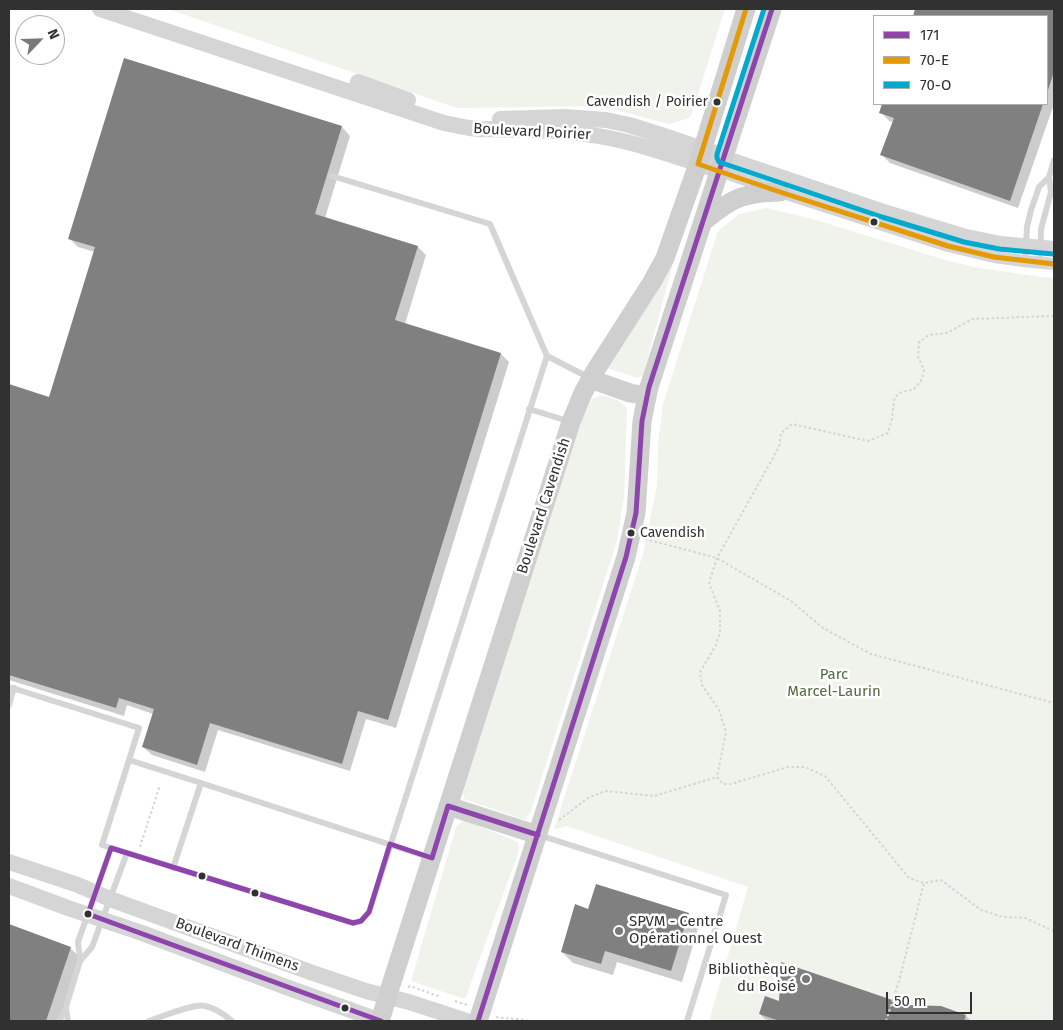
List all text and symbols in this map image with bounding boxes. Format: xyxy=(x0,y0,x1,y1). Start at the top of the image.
north arrow xyxy=(15,15,65,65)
legend xyxy=(873,15,1048,105)
text: N xyxy=(44,26,63,42)
text: 171 xyxy=(920,26,939,44)
text: 70-E xyxy=(920,51,949,69)
text: 70-O xyxy=(920,76,951,94)
place label: Cavendish / Poirier xyxy=(586,94,708,110)
marker: Cavendish / Poirier xyxy=(712,97,722,107)
street label: Boulevard Poirier xyxy=(473,120,591,144)
unlabelled marker xyxy=(869,217,879,227)
street label: Boulevard Cavendish xyxy=(513,436,575,576)
place label: Cavendish xyxy=(640,525,705,541)
marker: Cavendish xyxy=(626,528,636,538)
park label: Parc Marcel-Laurin xyxy=(787,666,881,701)
unlabelled marker xyxy=(197,871,207,881)
unlabelled marker xyxy=(250,888,260,898)
unlabelled marker xyxy=(83,909,93,919)
place label: SPVM - Centre Opérationnel Ouest xyxy=(629,913,762,948)
street label: Boulevard Thimens xyxy=(173,914,301,976)
marker: SPVM - Centre Opérationnel Ouest xyxy=(613,925,625,937)
place label: Bibliothèque du Boisé xyxy=(708,961,796,996)
marker: Bibliothèque du Boisé xyxy=(800,973,812,985)
scale bar xyxy=(888,982,974,1014)
text: 50 m xyxy=(894,992,927,1010)
unlabelled marker xyxy=(340,1003,350,1013)

